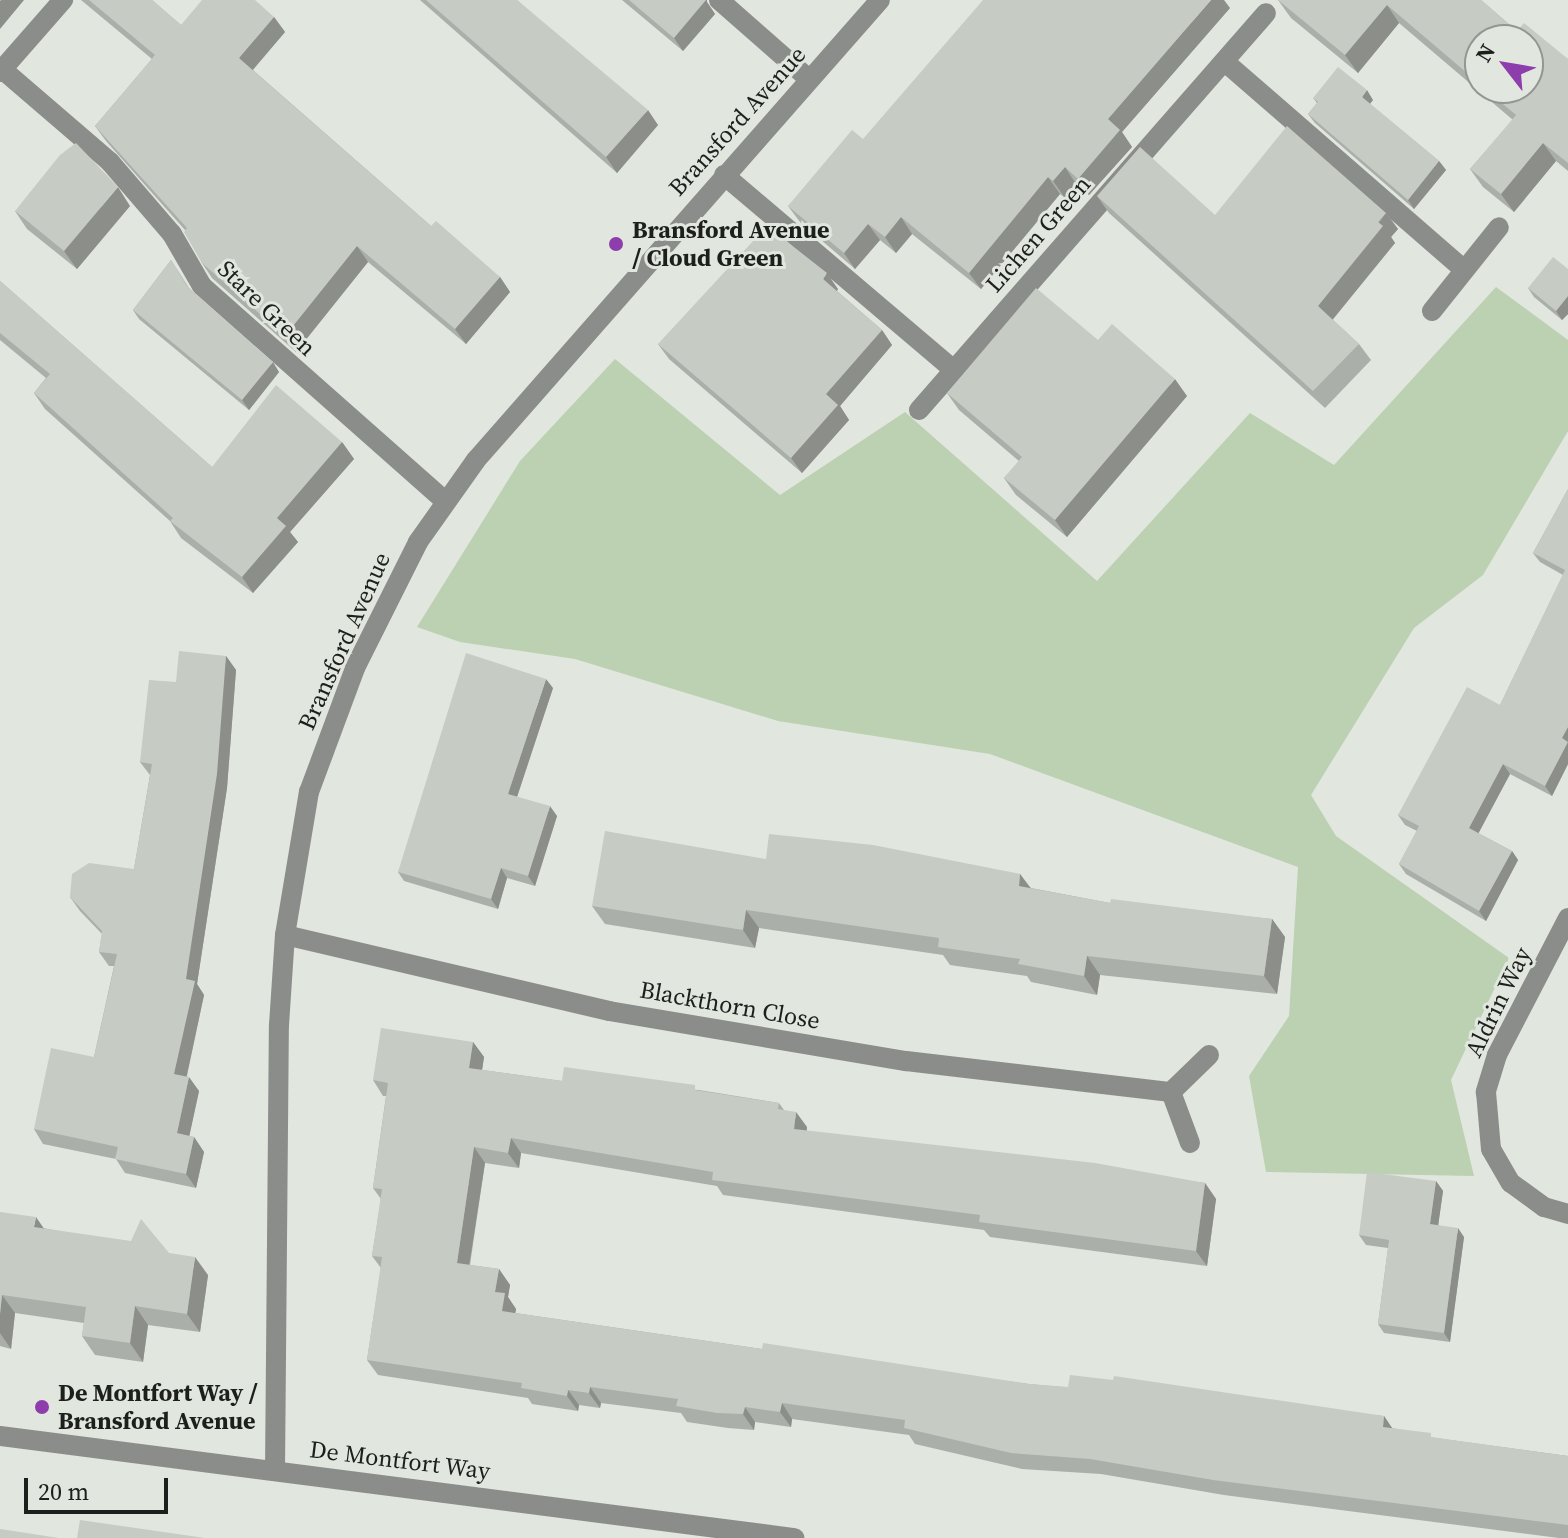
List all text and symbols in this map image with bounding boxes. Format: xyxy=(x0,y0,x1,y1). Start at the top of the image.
north arrow xyxy=(1464,24,1544,104)
text: N xyxy=(1468,38,1502,67)
street label: Bransford Avenue xyxy=(662,40,812,202)
street label: Lichen Green xyxy=(980,170,1096,298)
place label: Bransford Avenue / Cloud Green xyxy=(632,216,830,272)
marker: Bransford Avenue / Cloud Green xyxy=(607,235,625,253)
street label: Stare Green xyxy=(212,254,322,362)
street label: Bransford Avenue xyxy=(292,548,396,734)
street label: Aldrin Way xyxy=(1459,942,1537,1062)
street label: Blackthorn Close xyxy=(638,975,822,1035)
place label: De Montfort Way / Bransford Avenue xyxy=(58,1379,258,1435)
marker: De Montfort Way / Bransford Avenue xyxy=(33,1398,51,1416)
street label: De Montfort Way xyxy=(308,1435,492,1485)
scale bar xyxy=(28,1462,172,1512)
text: 20 m xyxy=(38,1475,89,1508)

